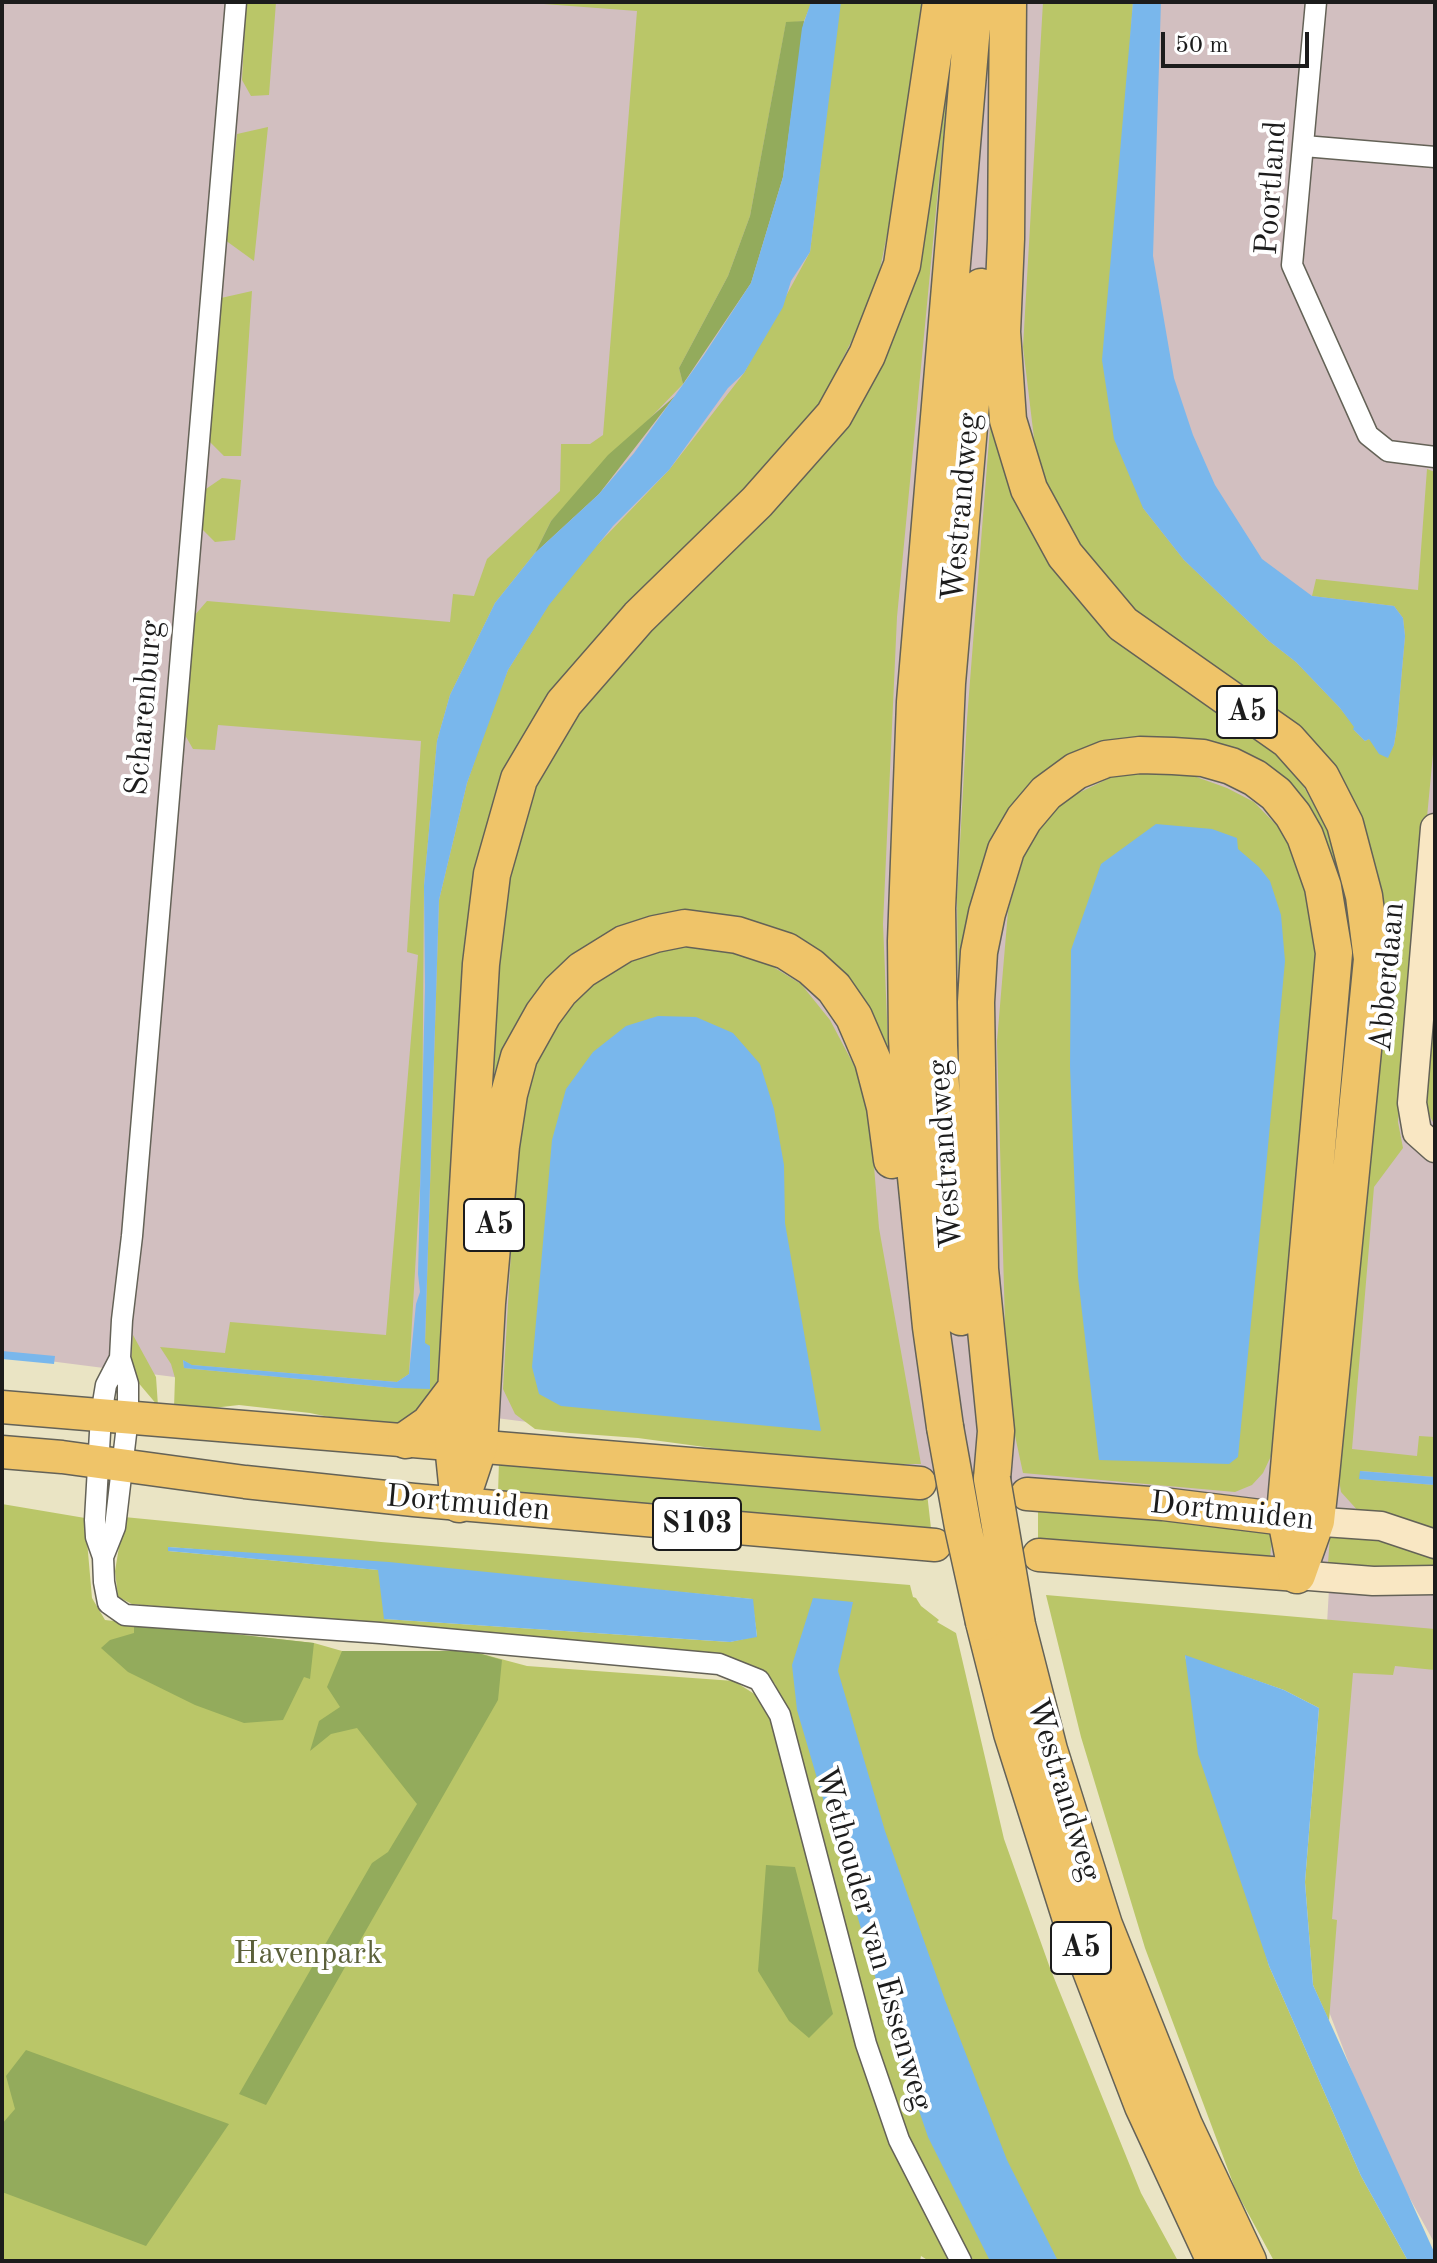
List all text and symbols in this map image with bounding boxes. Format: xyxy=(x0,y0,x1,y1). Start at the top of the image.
scale bar xyxy=(1165,16,1313,66)
text: 50 m xyxy=(1175,34,1229,58)
street label: Poortland xyxy=(1248,120,1296,256)
street label: Westrandweg xyxy=(935,411,989,603)
street label: Scharenburg xyxy=(118,619,172,797)
road number: A5 xyxy=(1217,686,1277,738)
street label: Abberdaan xyxy=(1362,900,1414,1054)
street label: Westrandweg xyxy=(920,1058,972,1250)
road number: A5 xyxy=(464,1199,524,1251)
street label: Dortmuiden xyxy=(384,1478,552,1530)
street label: Dortmuiden xyxy=(1148,1484,1316,1540)
road number: S103 xyxy=(653,1498,741,1550)
street label: Westrandweg xyxy=(1017,1694,1109,1886)
street label: Wethouder van Essenweg xyxy=(805,1763,941,2115)
road number: A5 xyxy=(1051,1922,1111,1974)
park label: Havenpark xyxy=(233,1936,383,1974)

